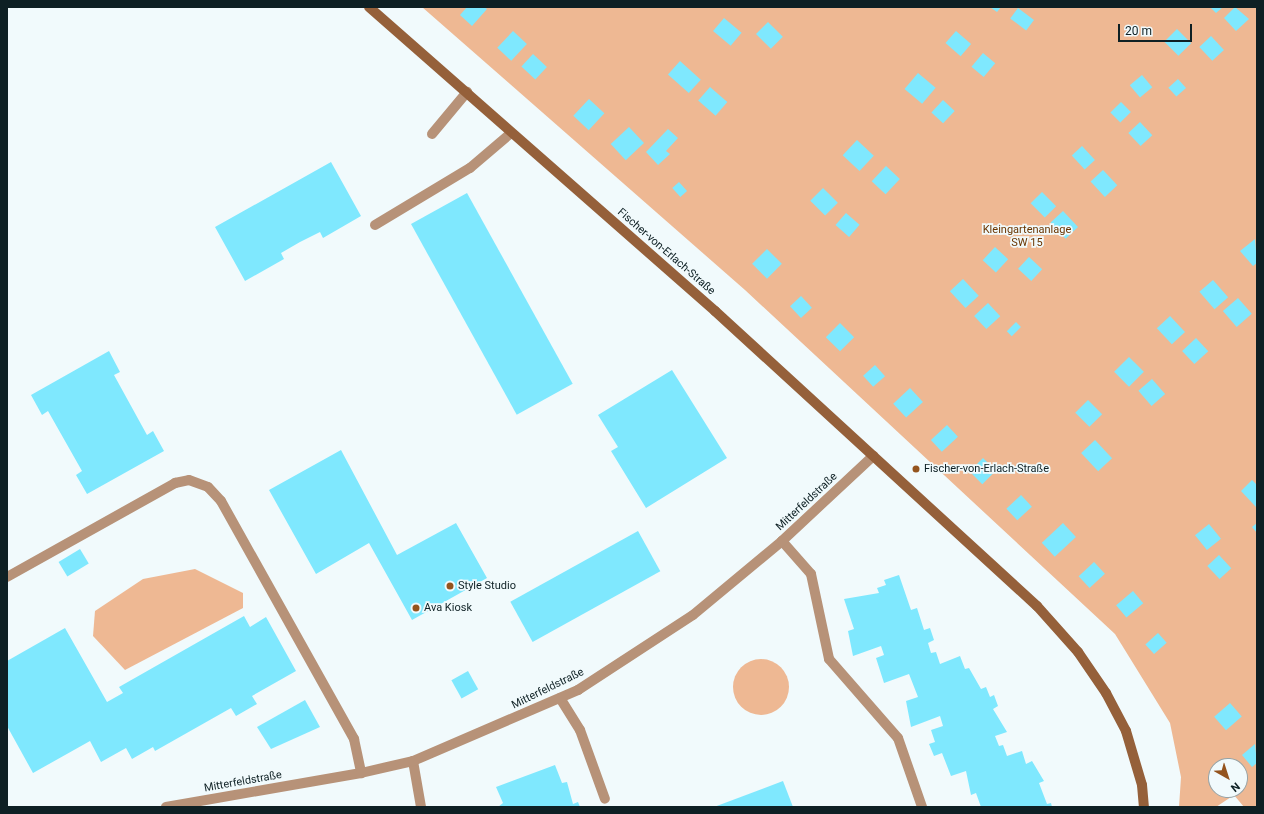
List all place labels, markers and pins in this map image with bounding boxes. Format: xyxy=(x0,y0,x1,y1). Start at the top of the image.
place label: Fischer-von-Erlach-Straße xyxy=(924,462,1049,476)
marker: Fischer-von-Erlach-Straße xyxy=(911,464,921,474)
place label: Style Studio xyxy=(458,579,516,593)
marker: Style Studio xyxy=(445,581,455,591)
place label: Ava Kiosk xyxy=(424,601,472,615)
marker: Ava Kiosk xyxy=(411,603,421,613)

